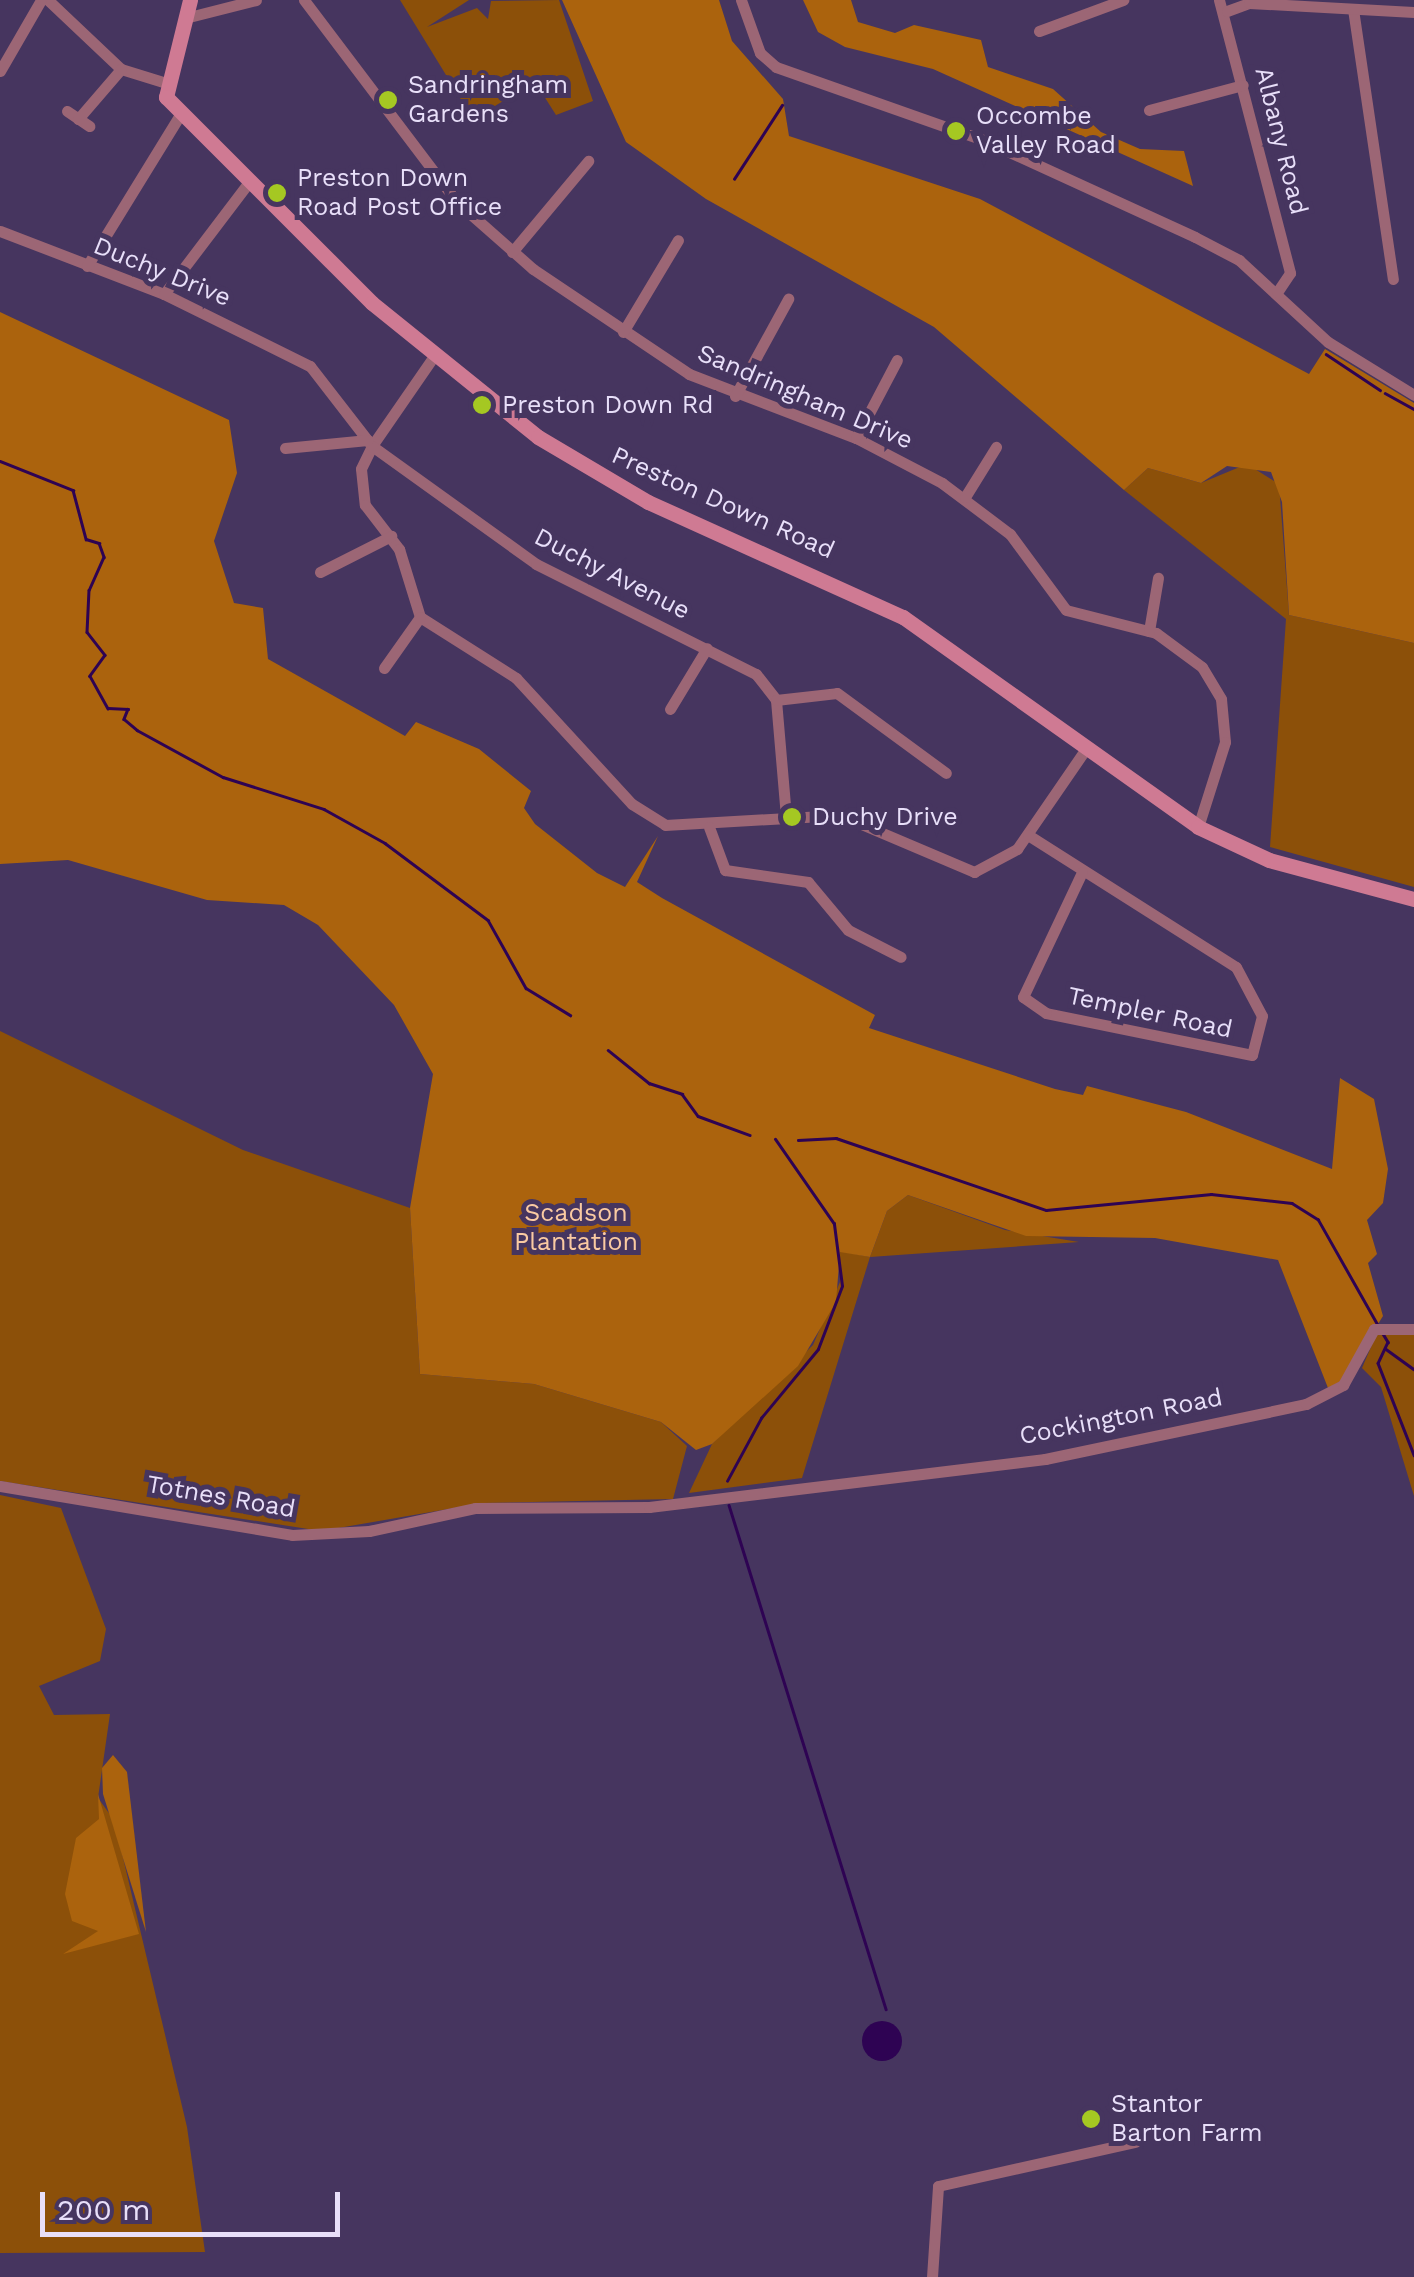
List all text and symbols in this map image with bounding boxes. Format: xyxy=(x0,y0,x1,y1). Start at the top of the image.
street label: Albany Road xyxy=(1248,64,1314,218)
place label: Sandringham Gardens xyxy=(408,71,568,130)
marker: Sandringham Gardens xyxy=(377,89,399,111)
place label: Occombe Valley Road xyxy=(976,102,1116,161)
marker: Occombe Valley Road xyxy=(945,120,967,142)
place label: Preston Down Road Post Office xyxy=(297,164,502,223)
marker: Preston Down Road Post Office xyxy=(266,182,288,204)
street label: Duchy Drive xyxy=(89,231,235,313)
street label: Sandringham Drive xyxy=(693,338,917,456)
place label: Preston Down Rd xyxy=(502,390,714,420)
marker: Preston Down Rd xyxy=(471,394,493,416)
street label: Preston Down Road xyxy=(607,440,839,566)
street label: Duchy Avenue xyxy=(528,521,696,627)
place label: Duchy Drive xyxy=(812,802,958,832)
marker: Duchy Drive xyxy=(781,806,803,828)
street label: Templer Road xyxy=(1065,981,1235,1045)
park label: Scadson Plantation xyxy=(514,1199,638,1258)
street label: Cockington Road xyxy=(1017,1383,1225,1451)
street label: Totnes Road xyxy=(144,1469,298,1525)
place label: Stantor Barton Farm xyxy=(1111,2090,1263,2149)
marker: Stantor Barton Farm xyxy=(1080,2108,1102,2130)
scale bar xyxy=(45,2172,345,2234)
text: 200 m xyxy=(57,2192,151,2227)

